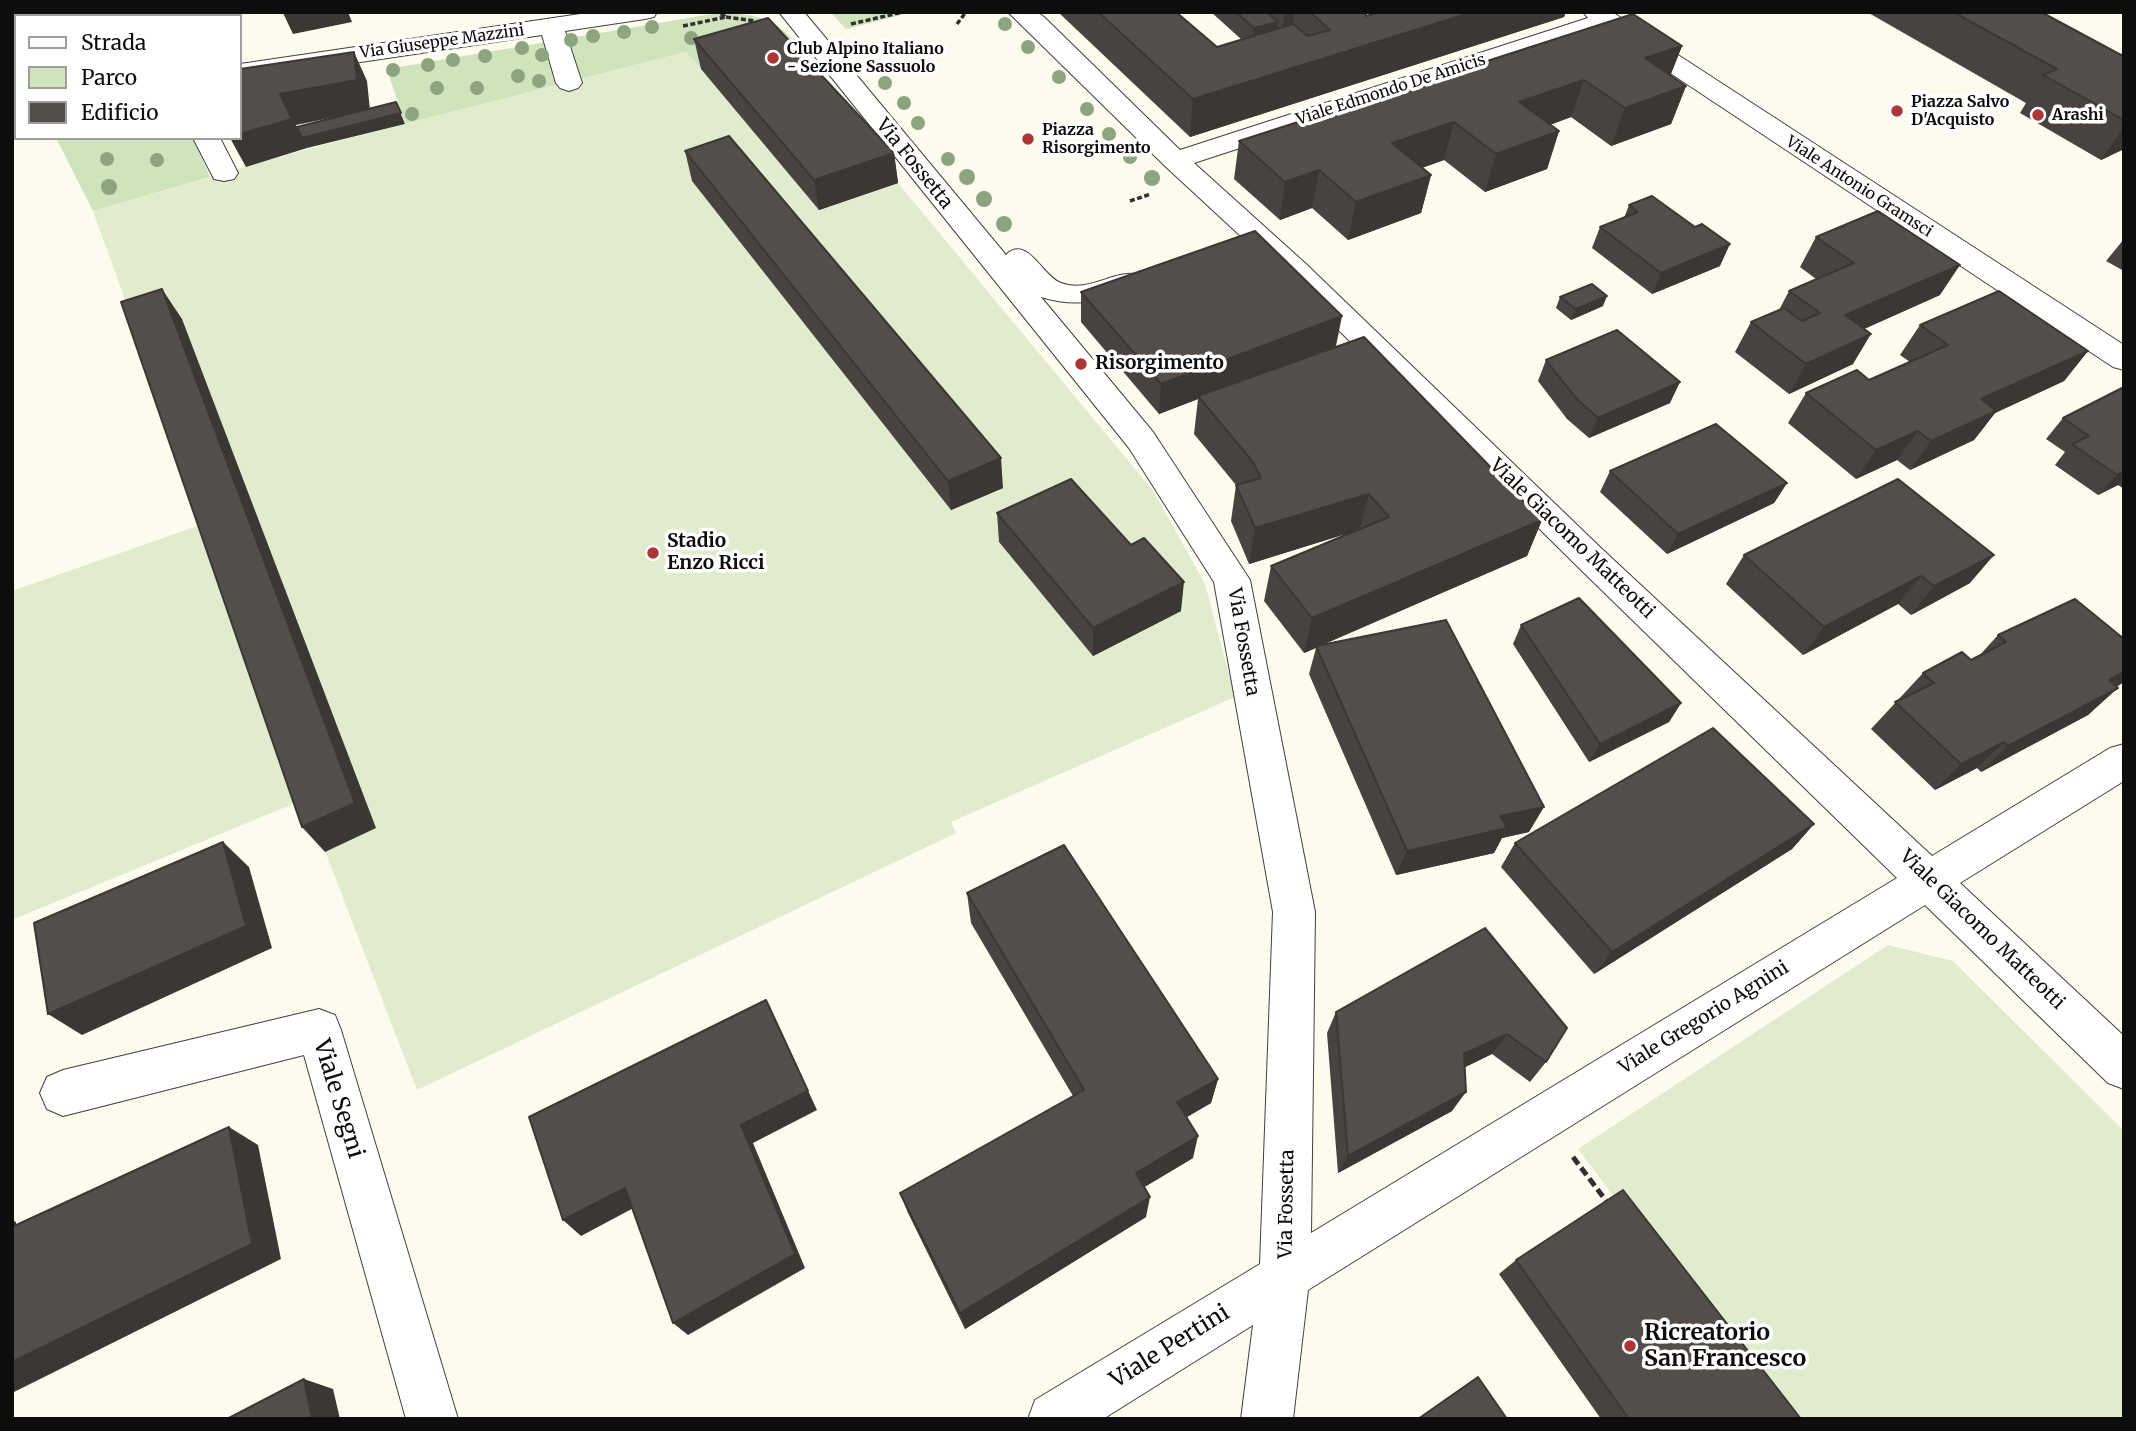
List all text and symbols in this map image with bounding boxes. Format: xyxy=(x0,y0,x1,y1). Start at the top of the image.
legend xyxy=(14,14,242,140)
street label: Via Giuseppe Mazzini xyxy=(359,21,525,63)
text: Strada xyxy=(81,29,146,56)
place label: Club Alpino Italiano - Sezione Sassuolo xyxy=(787,39,944,77)
marker: Club Alpino Italiano - Sezione Sassuolo xyxy=(765,50,781,66)
street label: Viale Edmondo De Amicis xyxy=(1294,50,1488,130)
text: Parco xyxy=(81,64,137,91)
place label: Piazza Salvo D'Acquisto xyxy=(1911,92,2009,130)
text: Edificio xyxy=(81,99,158,126)
marker: Piazza Salvo D'Acquisto xyxy=(1889,103,1905,119)
place label: Arashi xyxy=(2052,105,2104,125)
marker: Arashi xyxy=(2030,107,2046,123)
street label: Via Fossetta xyxy=(871,114,957,214)
place label: Piazza Risorgimento xyxy=(1042,120,1151,158)
marker: Piazza Risorgimento xyxy=(1020,131,1036,147)
street label: Viale Antonio Gramsci xyxy=(1782,132,1936,242)
place label: Risorgimento xyxy=(1095,353,1224,375)
marker: Risorgimento xyxy=(1073,356,1089,372)
street label: Viale Giacomo Matteotti xyxy=(1485,454,1659,624)
place label: Stadio Enzo Ricci xyxy=(667,531,765,575)
marker: Stadio Enzo Ricci xyxy=(645,545,661,561)
street label: Via Fossetta xyxy=(1222,586,1264,698)
street label: Viale Giacomo Matteotti xyxy=(1895,845,2069,1015)
street label: Viale Gregorio Agnini xyxy=(1615,956,1793,1080)
street label: Viale Segni xyxy=(307,1036,369,1162)
street label: Via Fossetta xyxy=(1275,1149,1299,1259)
street label: Viale Pertini xyxy=(1105,1299,1235,1395)
place label: Ricreatorio San Francesco xyxy=(1644,1319,1806,1373)
marker: Ricreatorio San Francesco xyxy=(1622,1338,1638,1354)

